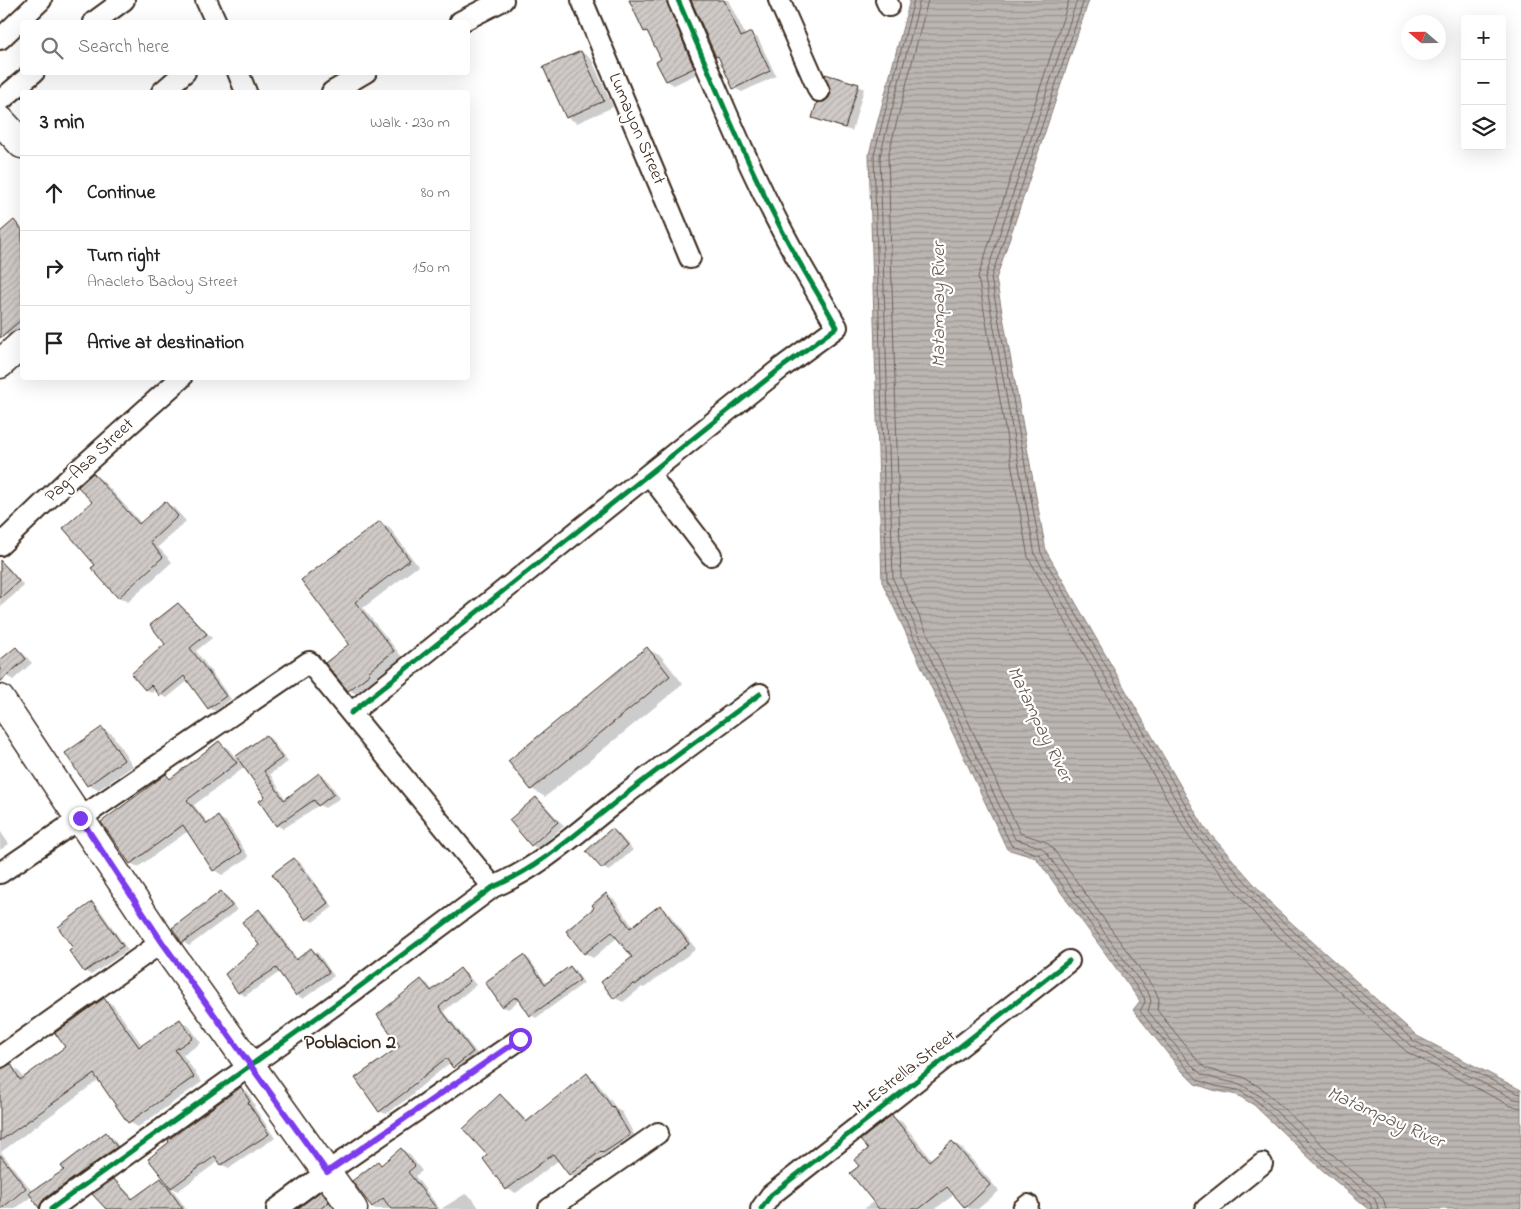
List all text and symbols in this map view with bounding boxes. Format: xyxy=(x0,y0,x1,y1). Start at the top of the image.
north arrow xyxy=(1401,15,1446,60)
map controls xyxy=(1461,15,1506,150)
button: + xyxy=(1461,15,1506,60)
search box xyxy=(20,20,470,75)
icon: search xyxy=(38,34,66,62)
text: Search here xyxy=(78,34,169,61)
button: − xyxy=(1461,60,1506,105)
street label: Lumayon Street xyxy=(601,69,671,189)
button: layers xyxy=(1461,105,1506,150)
text: 3 min xyxy=(40,108,84,138)
text: Walk · 230 m xyxy=(370,111,450,135)
icon: ahead xyxy=(40,179,68,207)
text: Continue xyxy=(87,180,155,207)
text: 80 m xyxy=(421,181,450,205)
water label: Matampay River xyxy=(926,240,953,368)
text: Turn right xyxy=(87,243,160,270)
icon: right xyxy=(40,254,68,282)
text: 150 m xyxy=(412,256,450,280)
text: Anacleto Badoy Street xyxy=(87,270,238,294)
icon: arrive xyxy=(40,329,68,357)
text: Arrive at destination xyxy=(87,330,244,357)
street label: Pag-Asa Street xyxy=(40,413,141,510)
water label: Matampay River xyxy=(999,662,1080,788)
route end xyxy=(69,807,92,830)
street label: M. Estrella Street xyxy=(848,1024,962,1122)
route start xyxy=(509,1028,532,1051)
district label: Poblacion 2 xyxy=(304,1029,396,1058)
water label: Matampay River xyxy=(1322,1080,1450,1157)

